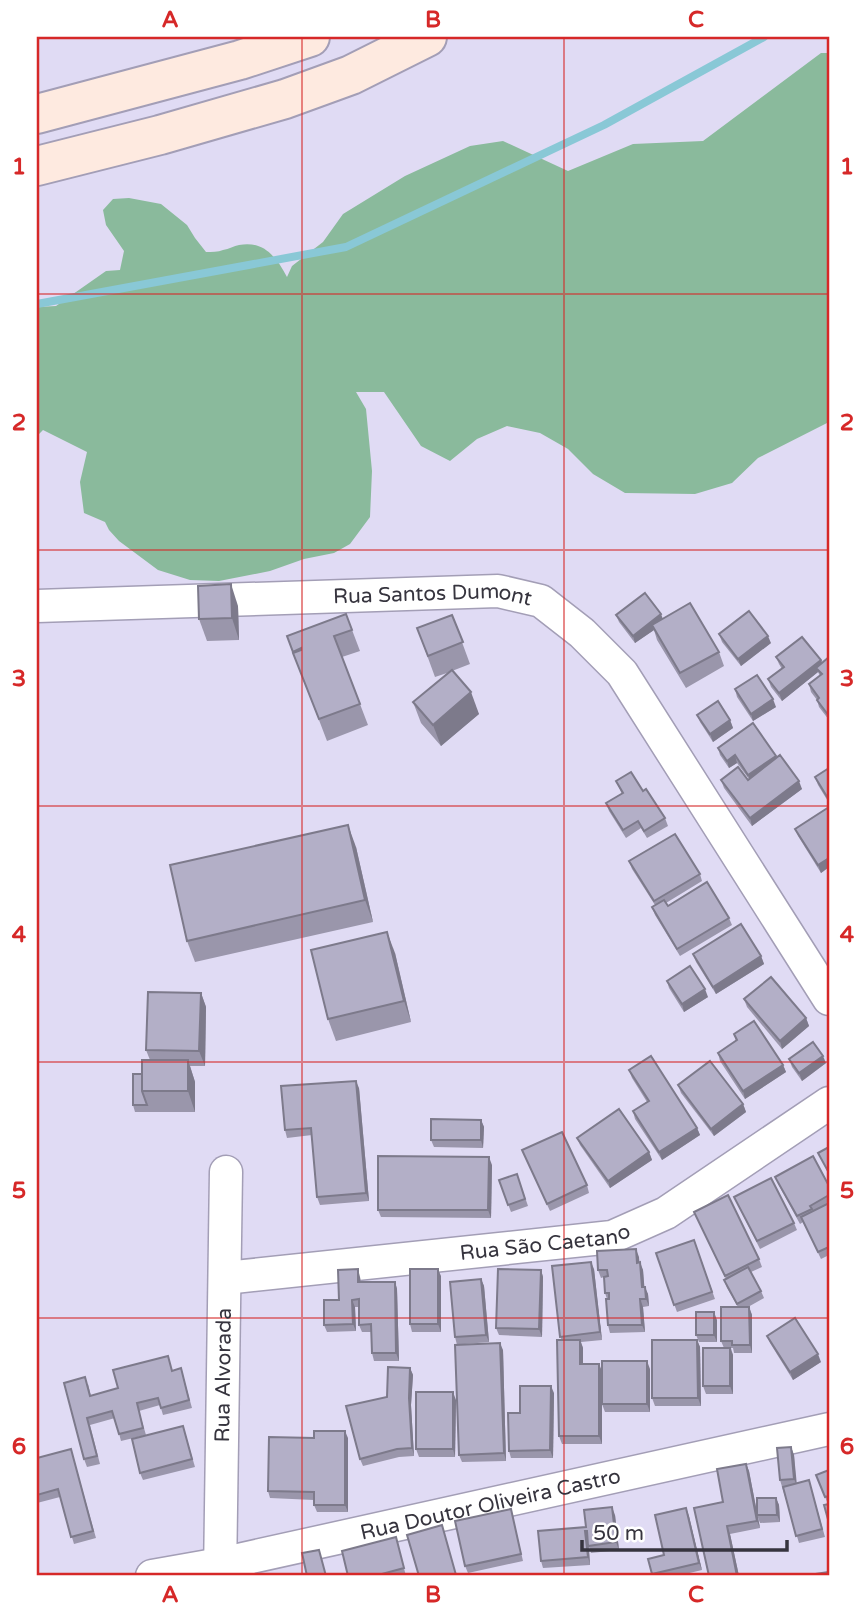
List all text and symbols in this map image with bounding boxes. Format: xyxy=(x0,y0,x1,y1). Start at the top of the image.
text: A xyxy=(161,6,179,34)
text: B xyxy=(425,6,441,34)
text: C xyxy=(688,6,704,34)
text: 1 xyxy=(12,153,26,181)
text: 1 xyxy=(840,153,854,181)
text: 2 xyxy=(12,409,26,437)
text: 2 xyxy=(840,409,854,437)
street label: Rua Santos Dumont xyxy=(333,578,534,611)
text: 3 xyxy=(12,665,26,693)
text: 3 xyxy=(840,665,854,693)
text: 4 xyxy=(12,921,27,949)
text: 4 xyxy=(840,921,855,949)
text: 5 xyxy=(12,1177,26,1205)
text: 5 xyxy=(840,1177,854,1205)
street label: Rua São Caetano xyxy=(458,1218,634,1266)
street label: Rua Alvorada xyxy=(209,1308,236,1442)
text: 6 xyxy=(12,1433,26,1461)
text: 6 xyxy=(840,1433,854,1461)
street label: Rua Doutor Oliveira Castro xyxy=(358,1463,623,1545)
scale bar xyxy=(582,1508,787,1552)
text: 50 m xyxy=(593,1521,644,1546)
text: A xyxy=(161,1581,179,1609)
text: B xyxy=(425,1581,441,1609)
text: C xyxy=(688,1581,704,1609)

